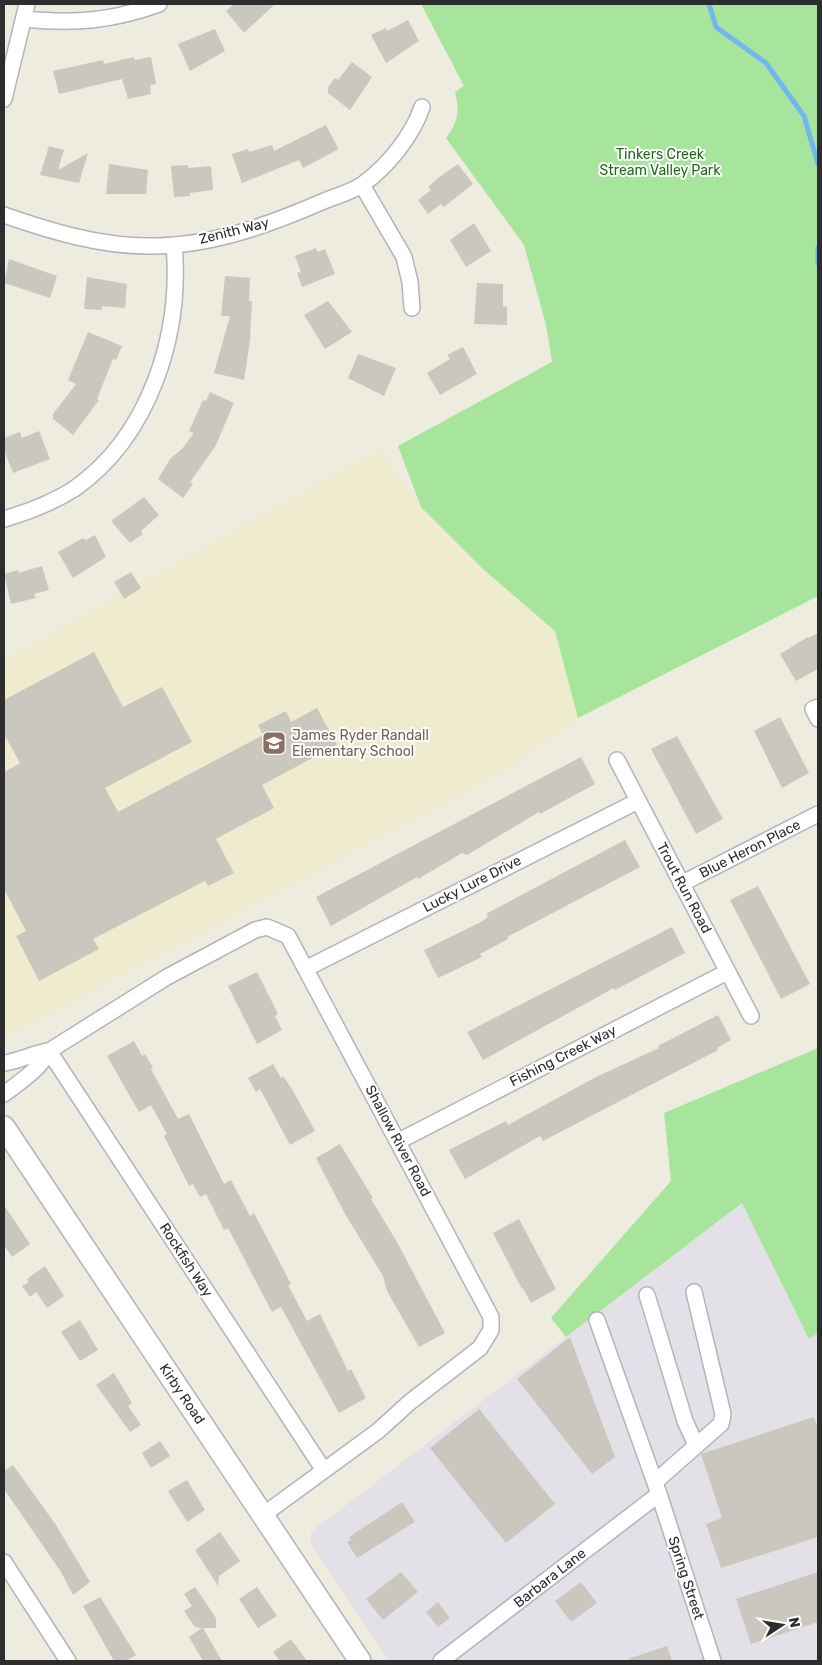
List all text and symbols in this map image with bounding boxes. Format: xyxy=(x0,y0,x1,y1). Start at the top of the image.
park label: Tinkers Creek Stream Valley Park xyxy=(600,146,721,179)
street label: Zenith Way xyxy=(197,214,271,248)
place label: James Ryder Randall Elementary School xyxy=(292,727,429,760)
school or university icon: James Ryder Randall Elementary School xyxy=(261,730,287,756)
street label: Blue Heron Place xyxy=(697,816,803,882)
street label: Trout Run Road xyxy=(653,840,715,936)
street label: Lucky Lure Drive xyxy=(420,852,524,916)
street label: Fishing Creek Way xyxy=(507,1022,619,1090)
street label: Shallow River Road xyxy=(362,1083,434,1199)
street label: Rockfish Way xyxy=(156,1220,216,1300)
street label: Kirby Road xyxy=(156,1361,208,1427)
street label: Spring Street xyxy=(665,1534,708,1622)
street label: Barbara Lane xyxy=(511,1545,590,1611)
north arrow xyxy=(757,1600,807,1650)
text: N xyxy=(785,1616,804,1629)

